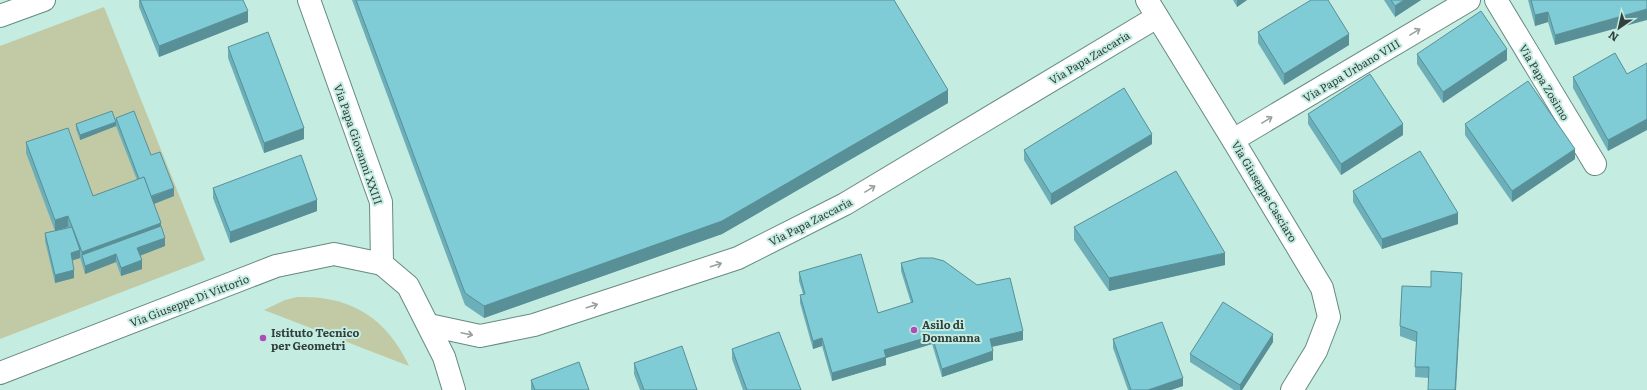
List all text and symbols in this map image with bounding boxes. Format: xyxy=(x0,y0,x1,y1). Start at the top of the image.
north arrow xyxy=(1599,8,1639,48)
street label: Via Papa Zaccaria xyxy=(1046,26,1132,87)
one-way arrow xyxy=(1409,27,1421,35)
text: N xyxy=(1605,28,1621,46)
street label: Via Papa Urbano VIII xyxy=(1299,35,1403,105)
street label: Via Papa Zosimo xyxy=(1516,41,1574,123)
street label: Via Papa Giovanni XXIII xyxy=(331,81,387,207)
one-way arrow xyxy=(1261,115,1273,123)
street label: Via Giuseppe Casciaro xyxy=(1228,137,1302,245)
one-way arrow xyxy=(864,185,875,193)
street label: Via Papa Zaccaria xyxy=(765,193,855,249)
one-way arrow xyxy=(709,261,722,268)
street label: Via Giuseppe Di Vittorio xyxy=(127,270,251,330)
one-way arrow xyxy=(586,302,599,309)
place label: Asilo di Donnanna xyxy=(922,316,981,345)
place label: Istituto Tecnico per Geometri xyxy=(271,324,360,353)
marker: Asilo di Donnanna xyxy=(909,325,919,335)
one-way arrow xyxy=(460,330,473,338)
marker: Istituto Tecnico per Geometri xyxy=(258,333,268,343)

